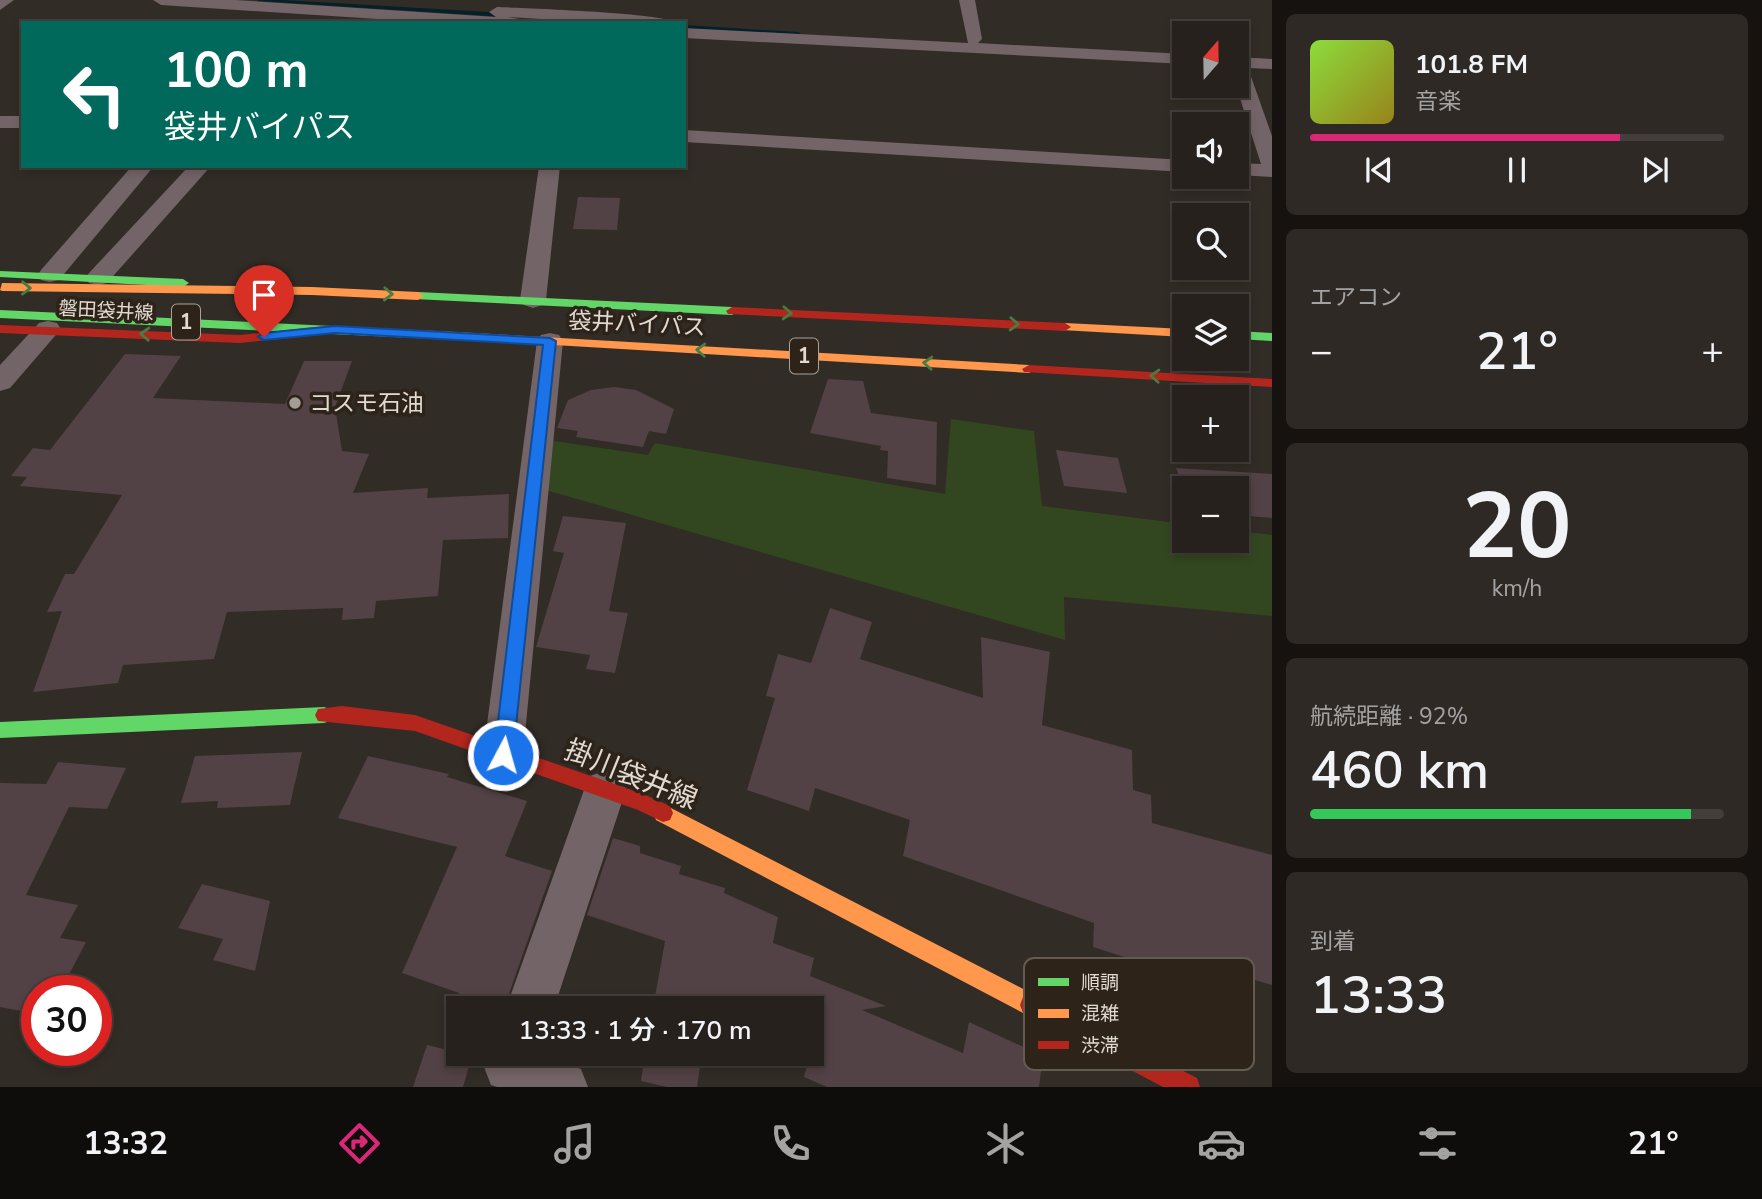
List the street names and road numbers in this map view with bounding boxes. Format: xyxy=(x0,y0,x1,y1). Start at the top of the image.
street label: 磐田袋井線 xyxy=(58,296,154,326)
road number: 1 xyxy=(172,304,200,340)
street label: 袋井バイパス xyxy=(568,305,706,343)
road number: 1 xyxy=(790,338,818,374)
street label: 掛川袋井線 xyxy=(559,731,703,819)

